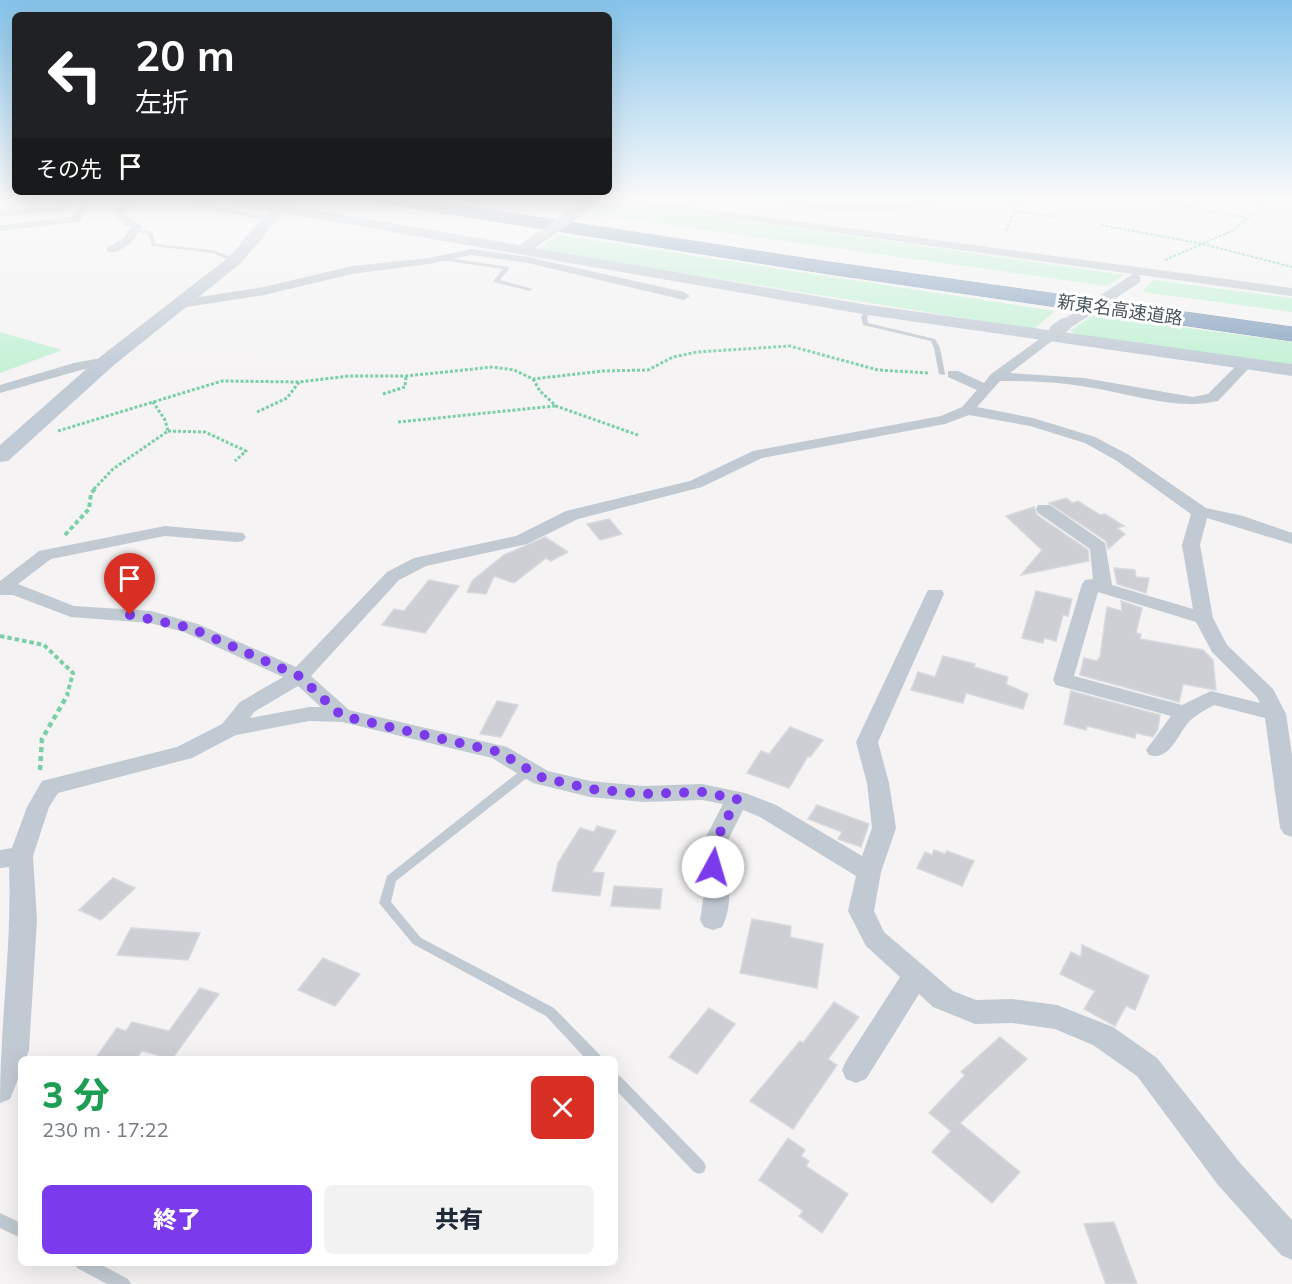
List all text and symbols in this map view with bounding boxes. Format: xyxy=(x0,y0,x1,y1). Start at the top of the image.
text: 20 m xyxy=(135,29,235,82)
icon: left xyxy=(36,36,114,114)
text: 左折 xyxy=(135,85,189,119)
icon: arrive xyxy=(114,150,147,183)
text: その先 xyxy=(36,155,102,183)
street label: 新東名高速道路 xyxy=(1056,289,1184,330)
pin xyxy=(104,553,155,615)
icon: arrive xyxy=(113,562,146,595)
position arrow xyxy=(681,835,745,899)
text: 3 分 xyxy=(42,1072,110,1117)
button: close xyxy=(531,1076,594,1139)
text: 230 m · 17:22 xyxy=(42,1117,168,1142)
button: 終了 xyxy=(42,1185,312,1254)
button: 共有 xyxy=(324,1185,594,1254)

